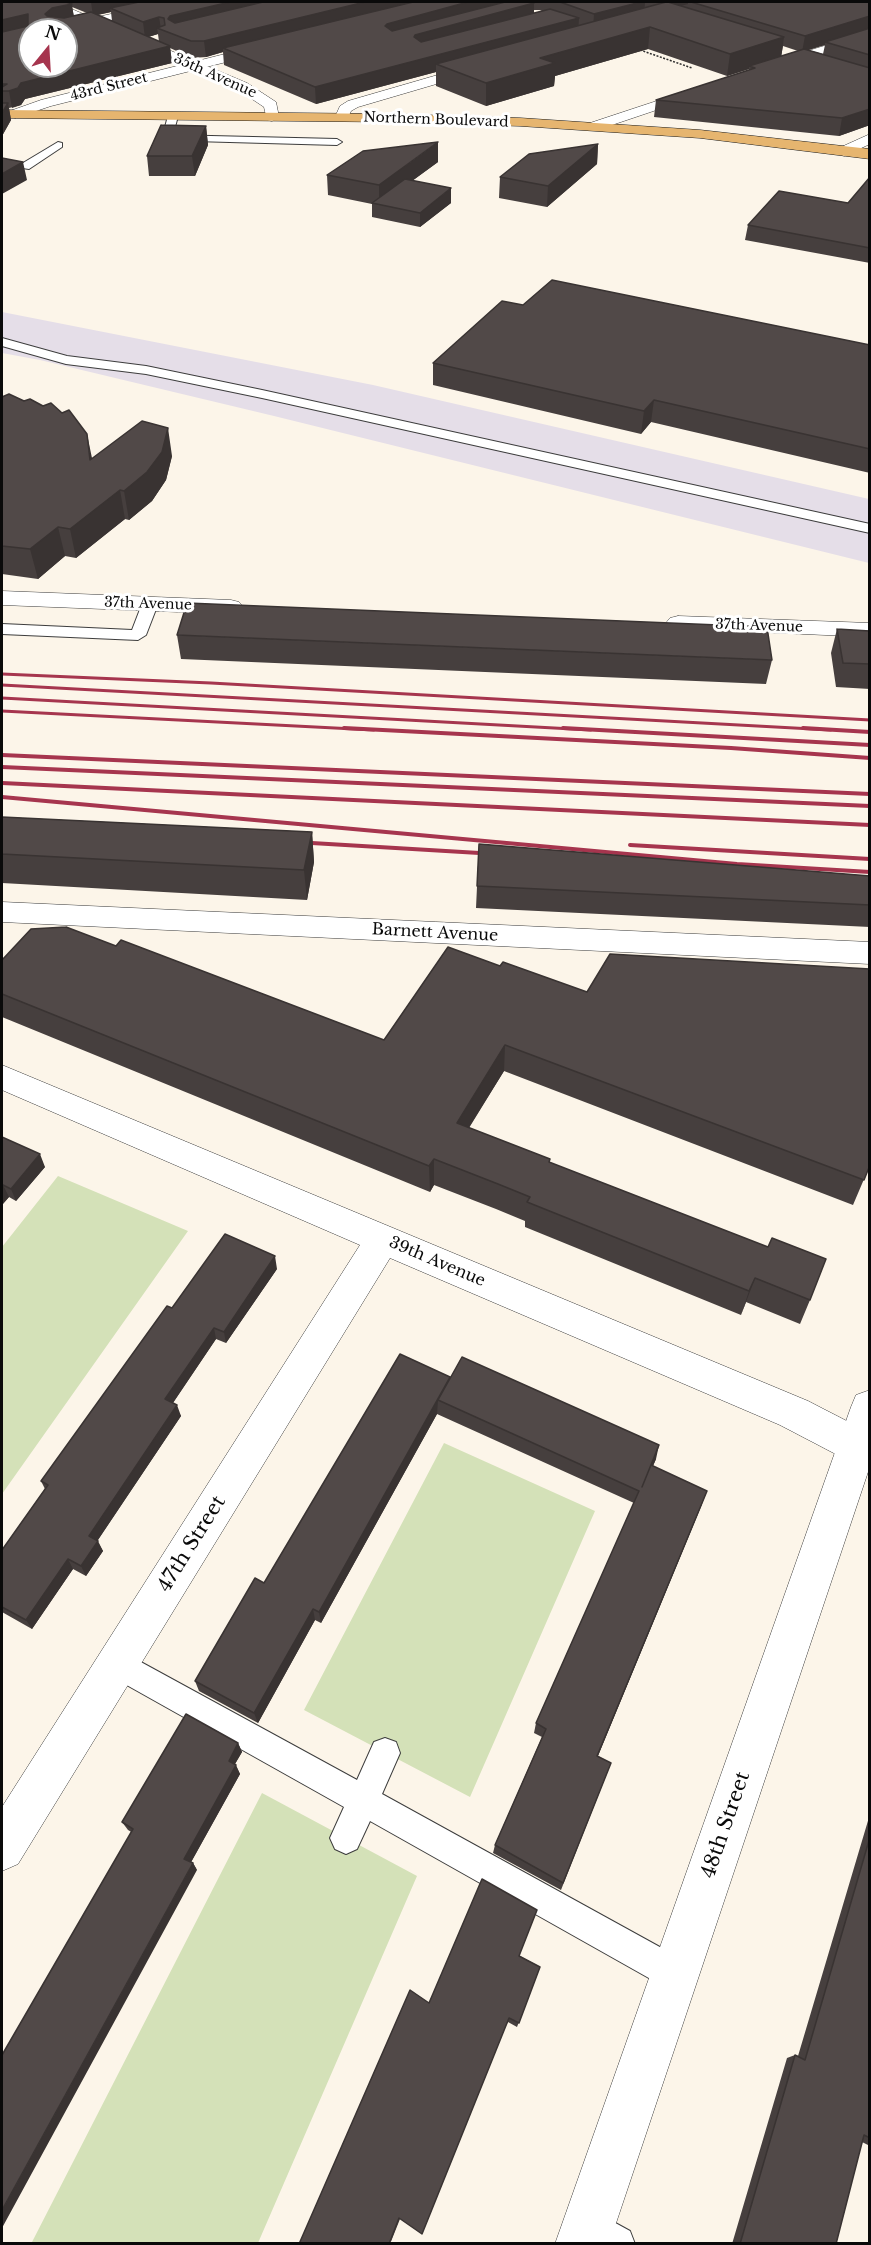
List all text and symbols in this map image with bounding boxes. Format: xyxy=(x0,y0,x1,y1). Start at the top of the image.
north arrow xyxy=(18,18,78,78)
text: N xyxy=(43,21,63,45)
street label: 35th Avenue xyxy=(171,50,259,102)
street label: 43rd Street xyxy=(69,69,149,105)
street label: Northern Boulevard xyxy=(363,109,509,131)
street label: 37th Avenue xyxy=(104,594,192,614)
street label: 37th Avenue xyxy=(715,616,803,636)
street label: Barnett Avenue xyxy=(371,920,499,946)
street label: 39th Avenue xyxy=(386,1233,488,1291)
street label: 47th Street xyxy=(153,1491,231,1597)
street label: 48th Street xyxy=(697,1769,755,1881)

